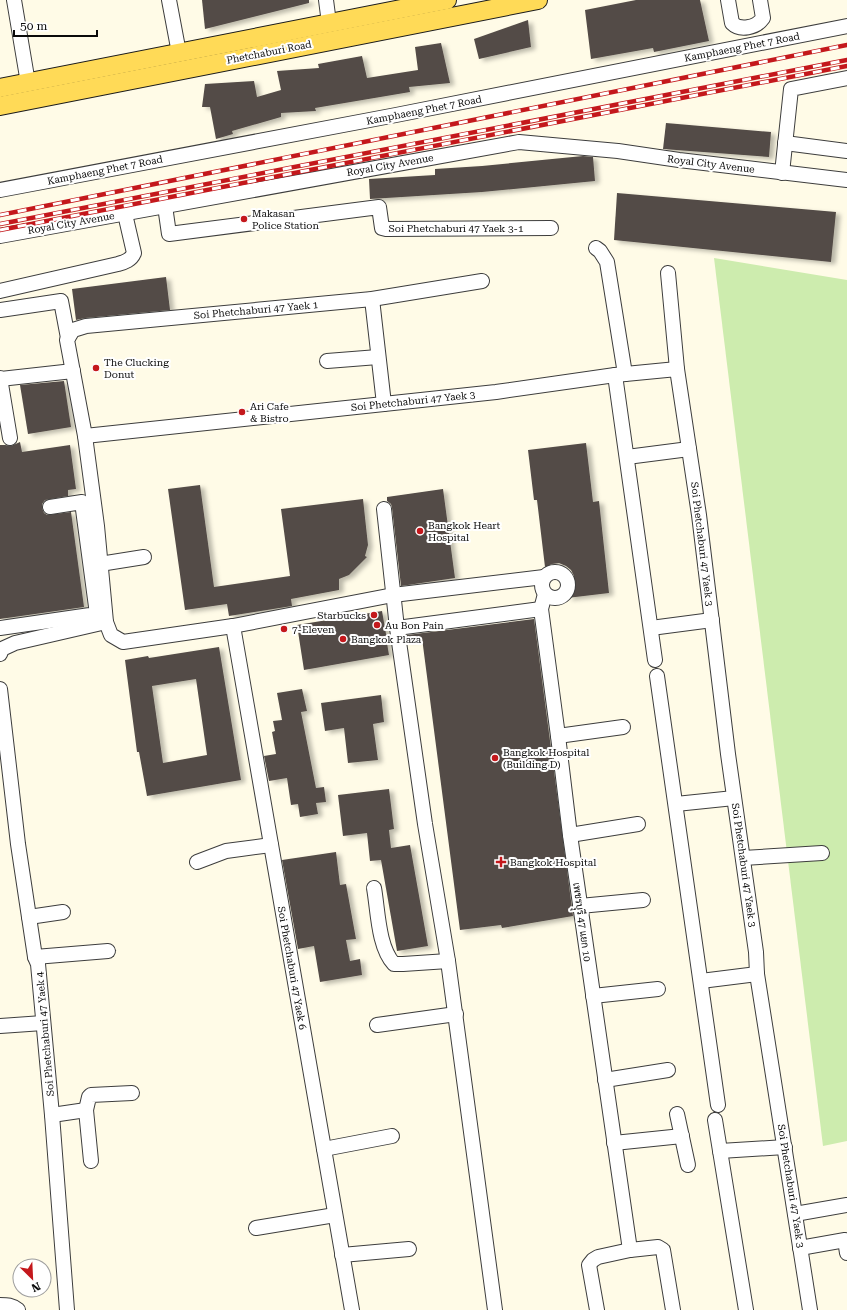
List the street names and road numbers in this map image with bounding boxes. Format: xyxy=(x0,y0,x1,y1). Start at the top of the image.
street label: Kamphaeng Phet 7 Road xyxy=(683,30,801,64)
street label: Phetchaburi Road xyxy=(225,38,313,66)
street label: Kamphaeng Phet 7 Road xyxy=(365,93,483,127)
street label: Royal City Avenue xyxy=(346,152,435,178)
street label: Kamphaeng Phet 7 Road xyxy=(46,153,164,187)
street label: Royal City Avenue xyxy=(667,153,756,175)
street label: Royal City Avenue xyxy=(27,210,116,236)
street label: Soi Phetchaburi 47 Yaek 3-1 xyxy=(388,223,524,234)
street label: Soi Phetchaburi 47 Yaek 1 xyxy=(193,299,319,321)
street label: Soi Phetchaburi 47 Yaek 3 xyxy=(350,389,476,413)
street label: Soi Phetchaburi 47 Yaek 3 xyxy=(689,481,715,607)
street label: Soi Phetchaburi 47 Yaek 3 xyxy=(730,802,758,928)
street label: เพชรบุุรี 47 แยก 10 xyxy=(566,882,594,963)
street label: Soi Phetchaburi 47 Yaek 6 xyxy=(276,905,308,1031)
street label: Soi Phetchaburi 47 Yaek 4 xyxy=(34,971,56,1097)
street label: Soi Phetchaburi 47 Yaek 3 xyxy=(776,1123,806,1249)

